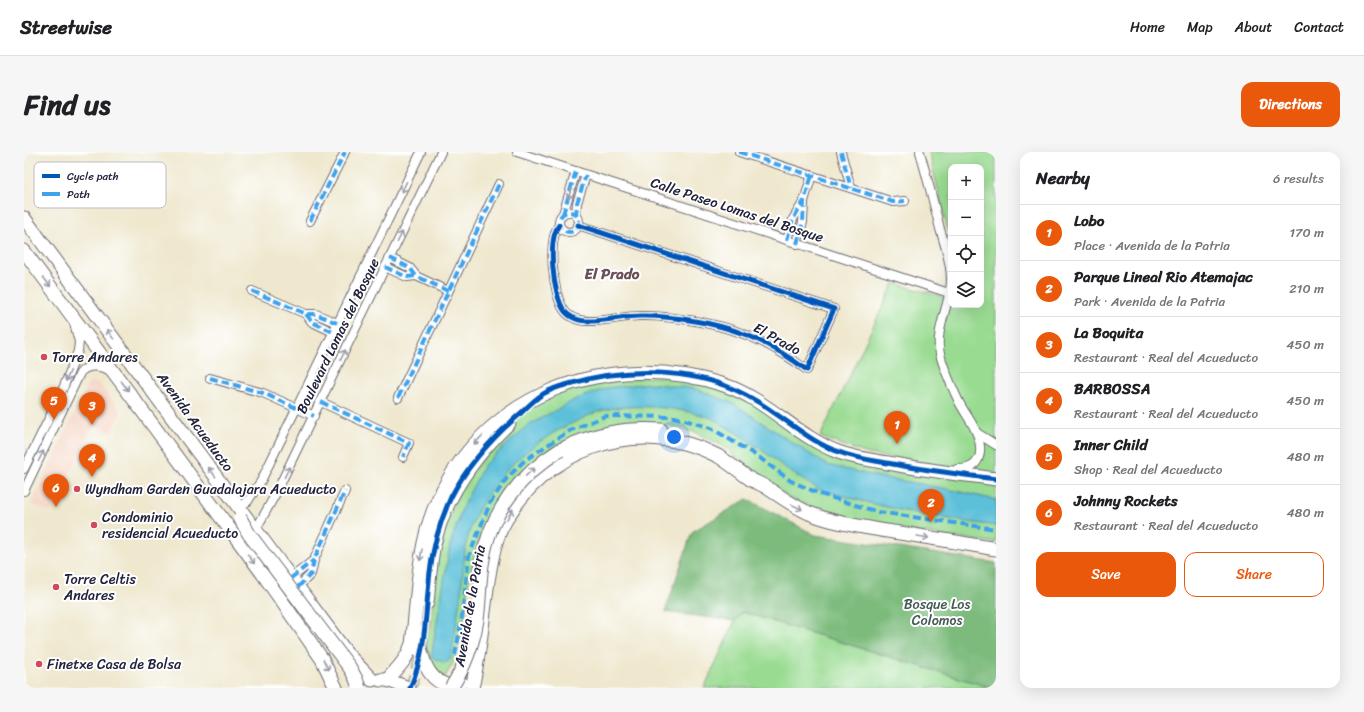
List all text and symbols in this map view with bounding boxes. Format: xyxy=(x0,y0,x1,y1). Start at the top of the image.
text: Streetwise xyxy=(20,11,112,44)
text: Home xyxy=(1130,15,1165,40)
text: Map xyxy=(1187,15,1213,40)
text: About xyxy=(1235,15,1272,40)
text: Contact xyxy=(1294,15,1344,40)
text: Find us xyxy=(24,80,111,129)
button: Directions xyxy=(1241,82,1340,127)
legend xyxy=(34,162,166,208)
text: Nearby xyxy=(1036,163,1090,193)
map controls xyxy=(948,164,984,308)
button: + xyxy=(948,164,984,200)
text: Cycle path xyxy=(67,167,119,186)
text: 6 results xyxy=(1273,167,1324,190)
street label: Calle Paseo Lomas del Bosque xyxy=(647,170,827,250)
one-way arrow xyxy=(400,181,407,193)
text: Path xyxy=(67,185,90,204)
one-way arrow xyxy=(566,186,573,199)
button: − xyxy=(948,200,984,236)
text: Lobo xyxy=(1074,208,1104,234)
text: 1 xyxy=(1046,221,1052,244)
text: 170 m xyxy=(1289,221,1324,244)
one-way arrow xyxy=(397,232,404,244)
text: Place · Avenida de la Patria xyxy=(1074,234,1230,257)
button: locate xyxy=(948,236,984,272)
street label: Boulevard Lomas del Bosque xyxy=(289,254,387,418)
district label: El Prado xyxy=(585,261,640,287)
text: Parque Lineal Rio Atemajac xyxy=(1074,264,1253,290)
button: layers xyxy=(948,272,984,308)
one-way arrow xyxy=(43,276,52,287)
text: 2 xyxy=(1045,277,1053,300)
text: 210 m xyxy=(1289,277,1324,300)
text: Park · Avenida de la Patria xyxy=(1074,290,1225,313)
street label: El Prado xyxy=(749,316,805,362)
text: La Boquita xyxy=(1074,320,1143,346)
one-way arrow xyxy=(105,328,114,339)
text: 3 xyxy=(1045,333,1053,356)
text: 450 m xyxy=(1286,333,1324,356)
place label: Torre Andares xyxy=(52,345,138,370)
text: Restaurant · Real del Acueducto xyxy=(1074,346,1258,369)
one-way arrow xyxy=(340,349,347,361)
marker: Torre Andares xyxy=(39,352,49,362)
street label: Avenida Acueducto xyxy=(150,366,240,477)
one-way arrow xyxy=(63,370,71,382)
text: BARBOSSA xyxy=(1074,376,1150,402)
one-way arrow xyxy=(120,381,129,392)
pin: 5 xyxy=(41,387,67,420)
text: 4 xyxy=(1045,389,1053,412)
text: 450 m xyxy=(1286,389,1324,412)
pin: 3 xyxy=(79,392,105,425)
text: Restaurant · Real del Acueducto xyxy=(1074,402,1258,425)
pin: 1 xyxy=(884,411,910,444)
your location xyxy=(664,427,684,447)
text: Inner Child xyxy=(1074,432,1147,458)
one-way arrow xyxy=(474,435,483,445)
pin: 4 xyxy=(79,444,105,477)
text: 5 xyxy=(1045,445,1053,468)
text: 480 m xyxy=(1286,445,1324,468)
one-way arrow xyxy=(38,450,45,462)
text: Shop · Real del Acueducto xyxy=(1074,458,1222,481)
one-way arrow xyxy=(284,466,291,478)
one-way arrow xyxy=(208,467,216,478)
one-way arrow xyxy=(525,468,535,477)
pin: 6 xyxy=(43,474,69,507)
place label: Wyndham Garden Guadalajara Acueducto xyxy=(85,477,336,502)
marker: Wyndham Garden Guadalajara Acueducto xyxy=(72,484,82,494)
text: Johnny Rockets xyxy=(1074,488,1178,514)
pin: 2 xyxy=(918,489,944,522)
text: 6 xyxy=(1045,501,1053,524)
text: 480 m xyxy=(1286,501,1324,524)
one-way arrow xyxy=(791,504,803,511)
place label: Condominio residencial Acueducto xyxy=(102,505,238,546)
one-way arrow xyxy=(506,509,514,520)
text: Restaurant · Real del Acueducto xyxy=(1074,514,1258,537)
marker: Condominio residencial Acueducto xyxy=(89,520,99,530)
one-way arrow xyxy=(916,533,929,541)
street label: Avenida de la Patria xyxy=(447,542,493,670)
one-way arrow xyxy=(417,548,425,561)
button: Save xyxy=(1036,552,1176,597)
button: Share xyxy=(1184,552,1324,597)
one-way arrow xyxy=(247,553,256,564)
place label: Torre Celtis Andares xyxy=(63,567,136,608)
marker: Torre Celtis Andares xyxy=(51,582,61,592)
park label: Bosque Los Colomos xyxy=(904,592,970,633)
place label: Finetxe Casa de Bolsa xyxy=(47,652,182,677)
marker: Finetxe Casa de Bolsa xyxy=(34,659,44,669)
one-way arrow xyxy=(323,659,330,671)

